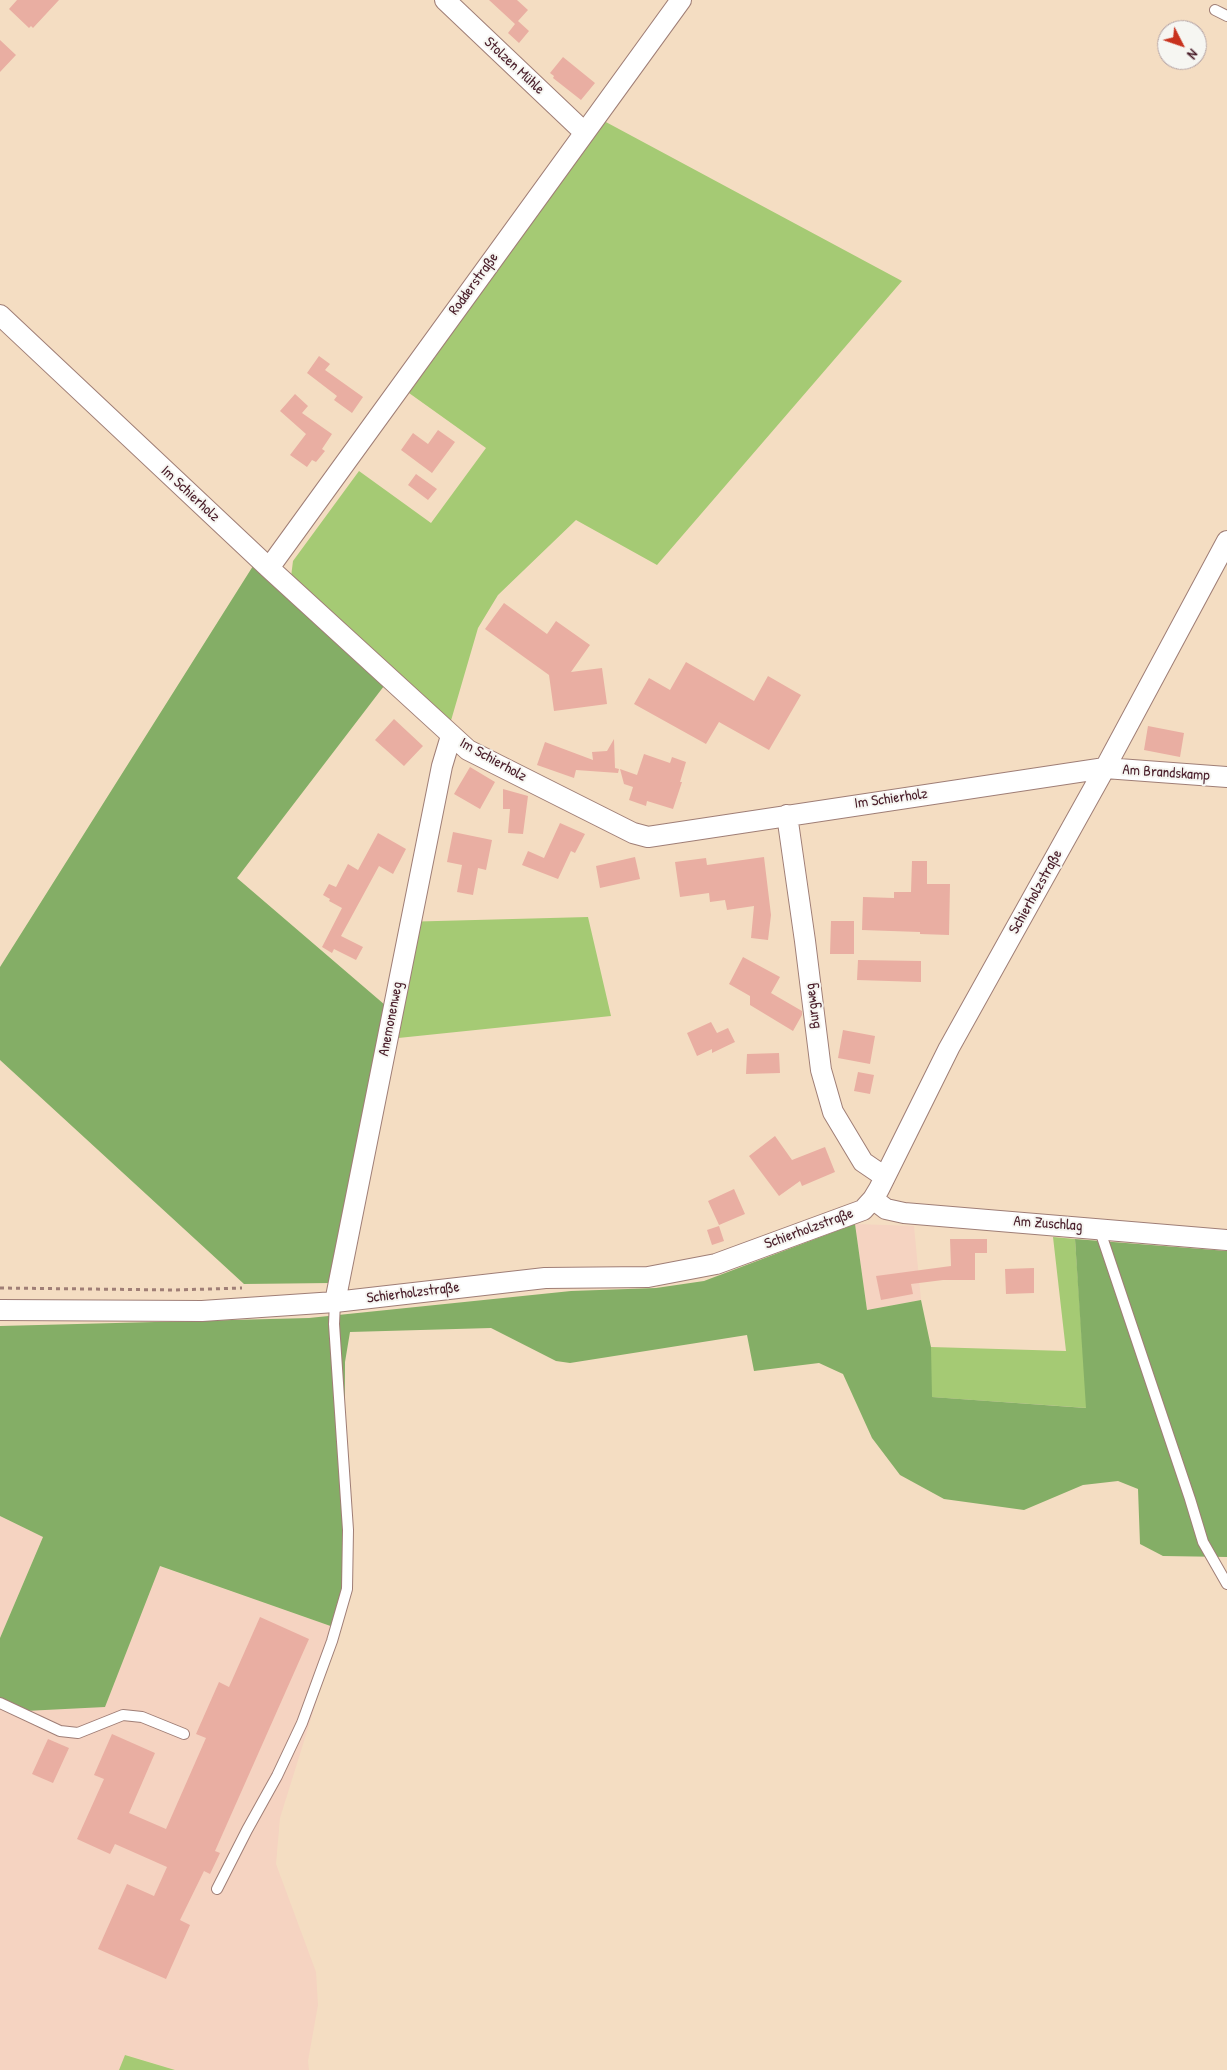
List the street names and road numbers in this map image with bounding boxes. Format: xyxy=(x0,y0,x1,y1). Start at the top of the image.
street label: Stolzen Mühle xyxy=(480,34,548,98)
street label: Rodderstraße xyxy=(445,249,503,319)
street label: Im Schierholz xyxy=(157,462,223,526)
street label: Im Schierholz xyxy=(456,734,530,786)
street label: Am Brandskamp xyxy=(1122,761,1210,785)
street label: Im Schierholz xyxy=(853,785,929,813)
street label: Schierholzstraße xyxy=(1005,847,1067,937)
street label: Anemonenweg xyxy=(375,980,407,1058)
street label: Burgweg xyxy=(801,982,825,1030)
street label: Schierholzstraße xyxy=(762,1205,856,1253)
street label: Am Zuschlag xyxy=(1013,1213,1083,1235)
street label: Schierholzstraße xyxy=(366,1278,460,1308)

